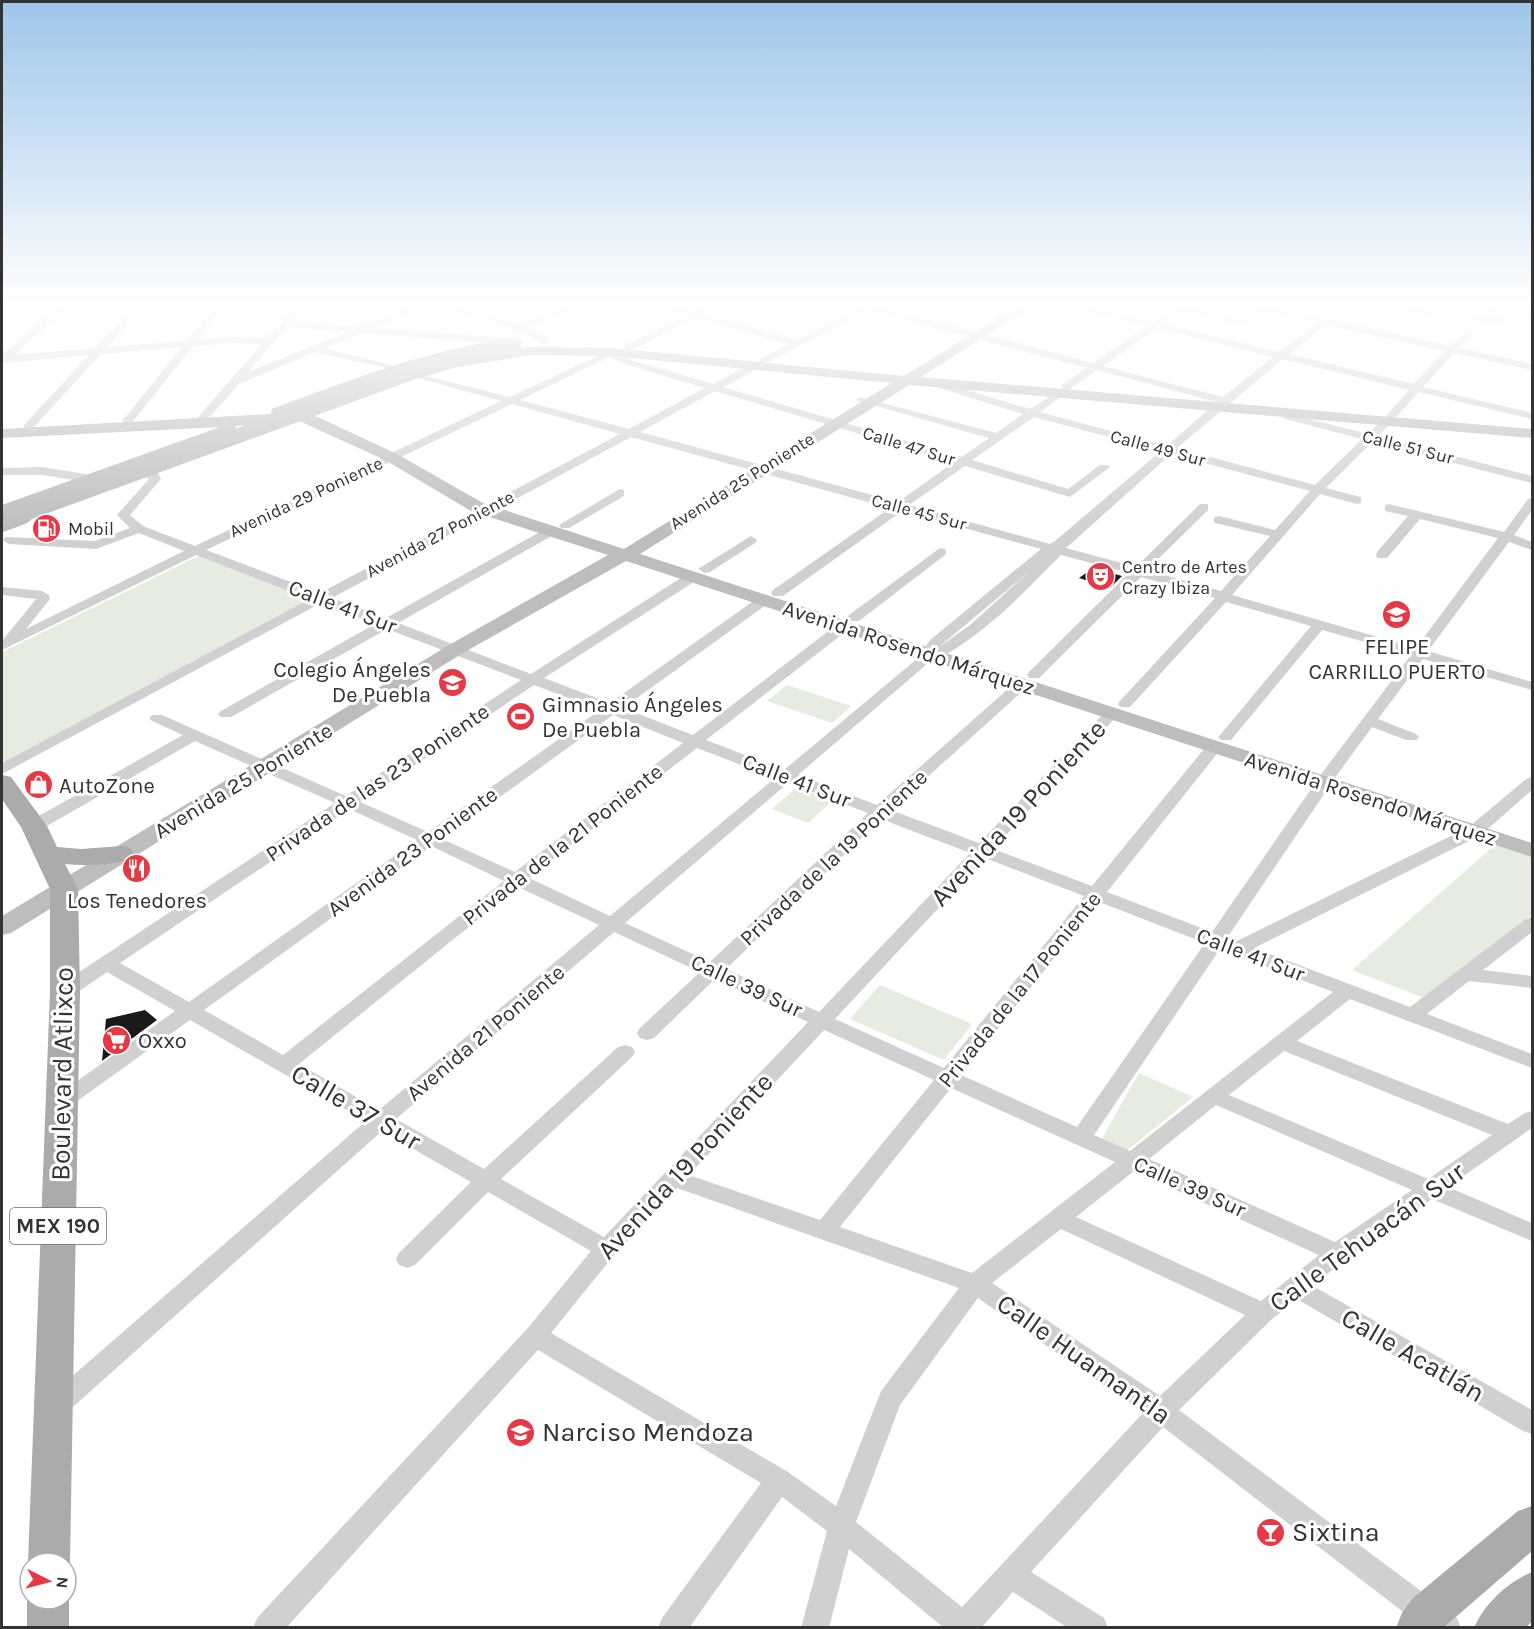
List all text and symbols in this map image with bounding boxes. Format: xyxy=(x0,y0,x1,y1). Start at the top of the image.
street label: Calle 47 Sur xyxy=(860,422,958,471)
street label: Calle 49 Sur xyxy=(1108,425,1208,471)
street label: Calle 51 Sur xyxy=(1360,425,1456,469)
street label: Avenida 25 Poniente xyxy=(666,428,818,534)
street label: Avenida 29 Poniente xyxy=(226,452,386,542)
street label: Avenida 27 Poniente xyxy=(362,486,518,582)
street label: Calle 45 Sur xyxy=(869,489,969,535)
fuel station icon: Mobil xyxy=(31,513,63,545)
place label: Mobil xyxy=(68,518,114,540)
place label: Centro de Artes Crazy Ibiza xyxy=(1122,556,1247,599)
theatre icon: Centro de Artes Crazy Ibiza xyxy=(1085,561,1117,593)
street label: Calle 41 Sur xyxy=(285,574,400,639)
street label: Avenida Rosendo Márquez xyxy=(779,595,1038,701)
school or university icon: FELIPE CARRILLO PUERTO xyxy=(1381,598,1413,630)
place label: FELIPE CARRILLO PUERTO xyxy=(1309,634,1485,685)
place label: Colegio Ángeles De Puebla xyxy=(273,656,431,708)
school or university icon: Colegio Ángeles De Puebla xyxy=(436,666,468,698)
place label: Gimnasio Ángeles De Puebla xyxy=(542,691,723,743)
street label: Privada de las 23 Poniente xyxy=(261,698,494,867)
sports icon: Gimnasio Ángeles De Puebla xyxy=(505,701,537,733)
street label: Avenida 19 Poniente xyxy=(923,713,1113,913)
street label: Avenida 25 Poniente xyxy=(150,717,337,844)
street label: Avenida Rosendo Márquez xyxy=(1241,746,1500,852)
street label: Calle 41 Sur xyxy=(739,748,854,813)
street label: Privada de la 21 Poniente xyxy=(457,759,668,931)
street label: Privada de la 19 Poniente xyxy=(735,764,933,951)
shop icon: AutoZone xyxy=(22,769,54,801)
place label: AutoZone xyxy=(59,773,155,799)
street label: Avenida 23 Poniente xyxy=(322,781,503,922)
restaurant icon: Los Tenedores xyxy=(121,852,153,884)
street label: Privada de la 17 Poniente xyxy=(933,887,1107,1093)
place label: Los Tenedores xyxy=(67,888,207,914)
street label: Calle 41 Sur xyxy=(1193,922,1308,987)
street label: Calle 39 Sur xyxy=(687,949,806,1023)
street label: Avenida 21 Poniente xyxy=(401,959,570,1106)
street label: Boulevard Atlixco xyxy=(44,967,80,1181)
supermarket icon: Oxxo xyxy=(101,1024,133,1056)
place label: Oxxo xyxy=(138,1028,187,1054)
street label: Calle 37 Sur xyxy=(286,1057,427,1157)
street label: Avenida 19 Poniente xyxy=(590,1066,780,1266)
street label: Calle 39 Sur xyxy=(1129,1151,1250,1223)
street label: Calle Tehuacán Sur xyxy=(1263,1155,1471,1319)
road number: MEX 190 xyxy=(10,1208,106,1244)
street label: Calle Huamantla xyxy=(991,1287,1177,1431)
street label: Calle Acatlán xyxy=(1336,1301,1490,1409)
school or university icon: Narciso Mendoza xyxy=(505,1416,537,1448)
place label: Narciso Mendoza xyxy=(542,1416,754,1448)
bar icon: Sixtina xyxy=(1255,1516,1287,1548)
place label: Sixtina xyxy=(1292,1516,1380,1548)
north arrow xyxy=(18,1551,78,1611)
text: N xyxy=(52,1576,72,1589)

